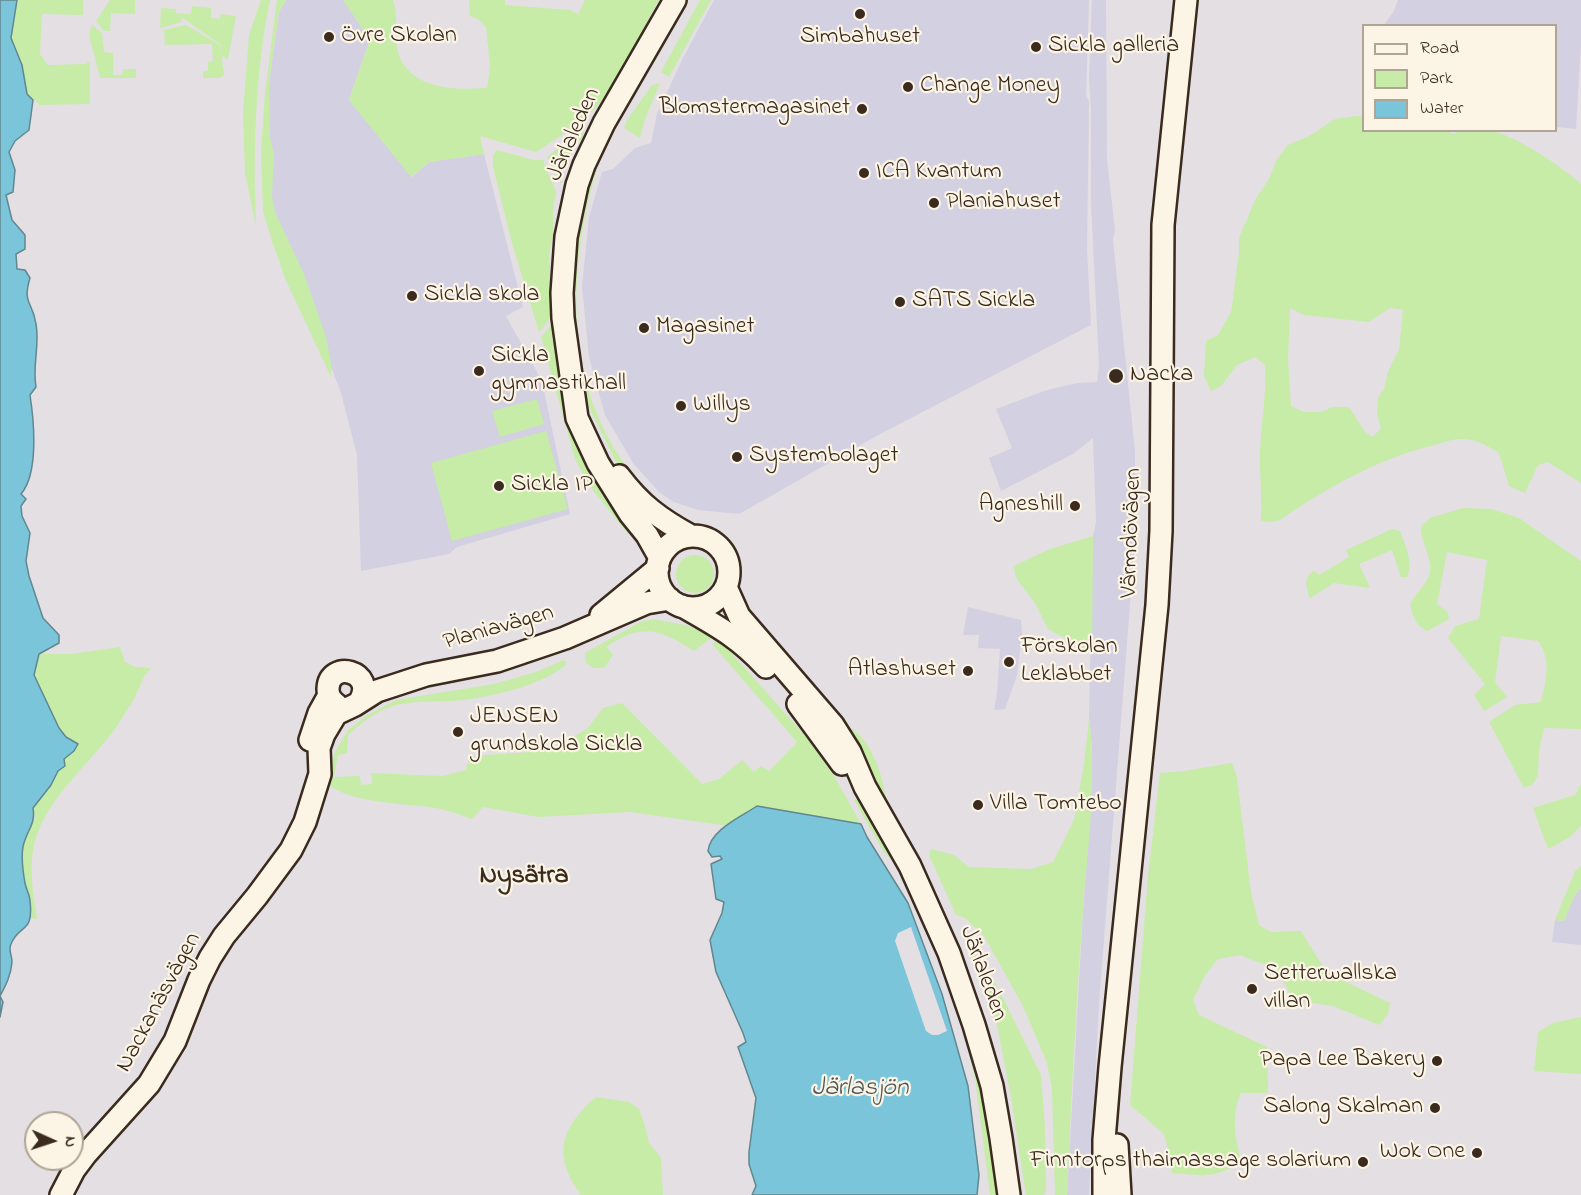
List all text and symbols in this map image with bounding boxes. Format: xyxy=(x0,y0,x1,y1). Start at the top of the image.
marker: Simbahuset xyxy=(853,7,867,21)
place label: Övre Skolan xyxy=(341,23,457,51)
place label: Simbahuset xyxy=(800,24,920,52)
legend xyxy=(1362,24,1557,132)
marker: Övre Skolan xyxy=(322,30,336,44)
place label: Sickla galleria xyxy=(1048,33,1179,61)
text: Road xyxy=(1420,36,1459,62)
marker: Sickla galleria xyxy=(1029,40,1043,54)
text: Park xyxy=(1420,66,1453,92)
place label: Change Money xyxy=(920,73,1060,101)
marker: Change Money xyxy=(901,80,915,94)
street label: Järlaleden xyxy=(542,84,608,186)
place label: Blomstermagasinet xyxy=(659,95,850,123)
text: Water xyxy=(1420,96,1463,122)
marker: Blomstermagasinet xyxy=(855,102,869,116)
place label: ICA Kvantum xyxy=(876,159,1002,187)
marker: ICA Kvantum xyxy=(857,166,871,180)
place label: Planiahuset xyxy=(946,189,1061,217)
marker: Planiahuset xyxy=(927,196,941,210)
place label: Sickla skola xyxy=(424,282,539,310)
place label: SATS Sickla xyxy=(912,288,1035,316)
marker: Sickla skola xyxy=(405,289,419,303)
marker: SATS Sickla xyxy=(893,295,907,309)
place label: Magasinet xyxy=(656,314,754,342)
marker: Magasinet xyxy=(637,321,651,335)
place label: Sickla gymnastikhall xyxy=(491,343,626,399)
place label: Nacka xyxy=(1130,362,1193,390)
marker: Sickla gymnastikhall xyxy=(472,364,486,378)
marker: Nacka xyxy=(1107,367,1125,385)
place label: Willys xyxy=(693,392,751,420)
marker: Willys xyxy=(674,399,688,413)
place label: Systembolaget xyxy=(749,443,898,471)
marker: Systembolaget xyxy=(730,450,744,464)
street label: Värmdövägen xyxy=(1116,467,1150,599)
place label: Sickla IP xyxy=(511,472,593,500)
marker: Sickla IP xyxy=(492,479,506,493)
place label: Agneshill xyxy=(979,492,1063,520)
marker: Agneshill xyxy=(1068,499,1082,513)
street label: Planiavägen xyxy=(441,600,557,658)
place label: Förskolan Leklabbet xyxy=(1021,634,1118,690)
marker: Förskolan Leklabbet xyxy=(1002,655,1016,669)
place label: Atlashuset xyxy=(848,657,956,685)
marker: Atlashuset xyxy=(961,664,975,678)
place label: JENSEN grundskola Sickla xyxy=(470,704,643,760)
marker: JENSEN grundskola Sickla xyxy=(451,725,465,739)
place label: Villa Tomtebo xyxy=(990,791,1122,819)
marker: Villa Tomtebo xyxy=(971,798,985,812)
district label: Nysätra xyxy=(479,862,569,894)
street label: Järlaleden xyxy=(952,922,1012,1026)
street label: Nackanäsvägen xyxy=(111,928,209,1078)
place label: Setterwallska villan xyxy=(1264,961,1397,1017)
marker: Setterwallska villan xyxy=(1245,982,1259,996)
place label: Papa Lee Bakery xyxy=(1260,1047,1425,1075)
marker: Papa Lee Bakery xyxy=(1430,1054,1444,1068)
water label: Järlasjön xyxy=(811,1074,909,1106)
place label: Salong Skalman xyxy=(1263,1094,1423,1122)
marker: Salong Skalman xyxy=(1428,1101,1442,1115)
north arrow xyxy=(24,1111,84,1171)
text: N xyxy=(58,1136,82,1148)
place label: Wok One xyxy=(1380,1139,1465,1167)
marker: Wok One xyxy=(1470,1146,1484,1160)
place label: Finntorps thaimassage solarium xyxy=(1030,1148,1351,1176)
marker: Finntorps thaimassage solarium xyxy=(1356,1155,1370,1169)

